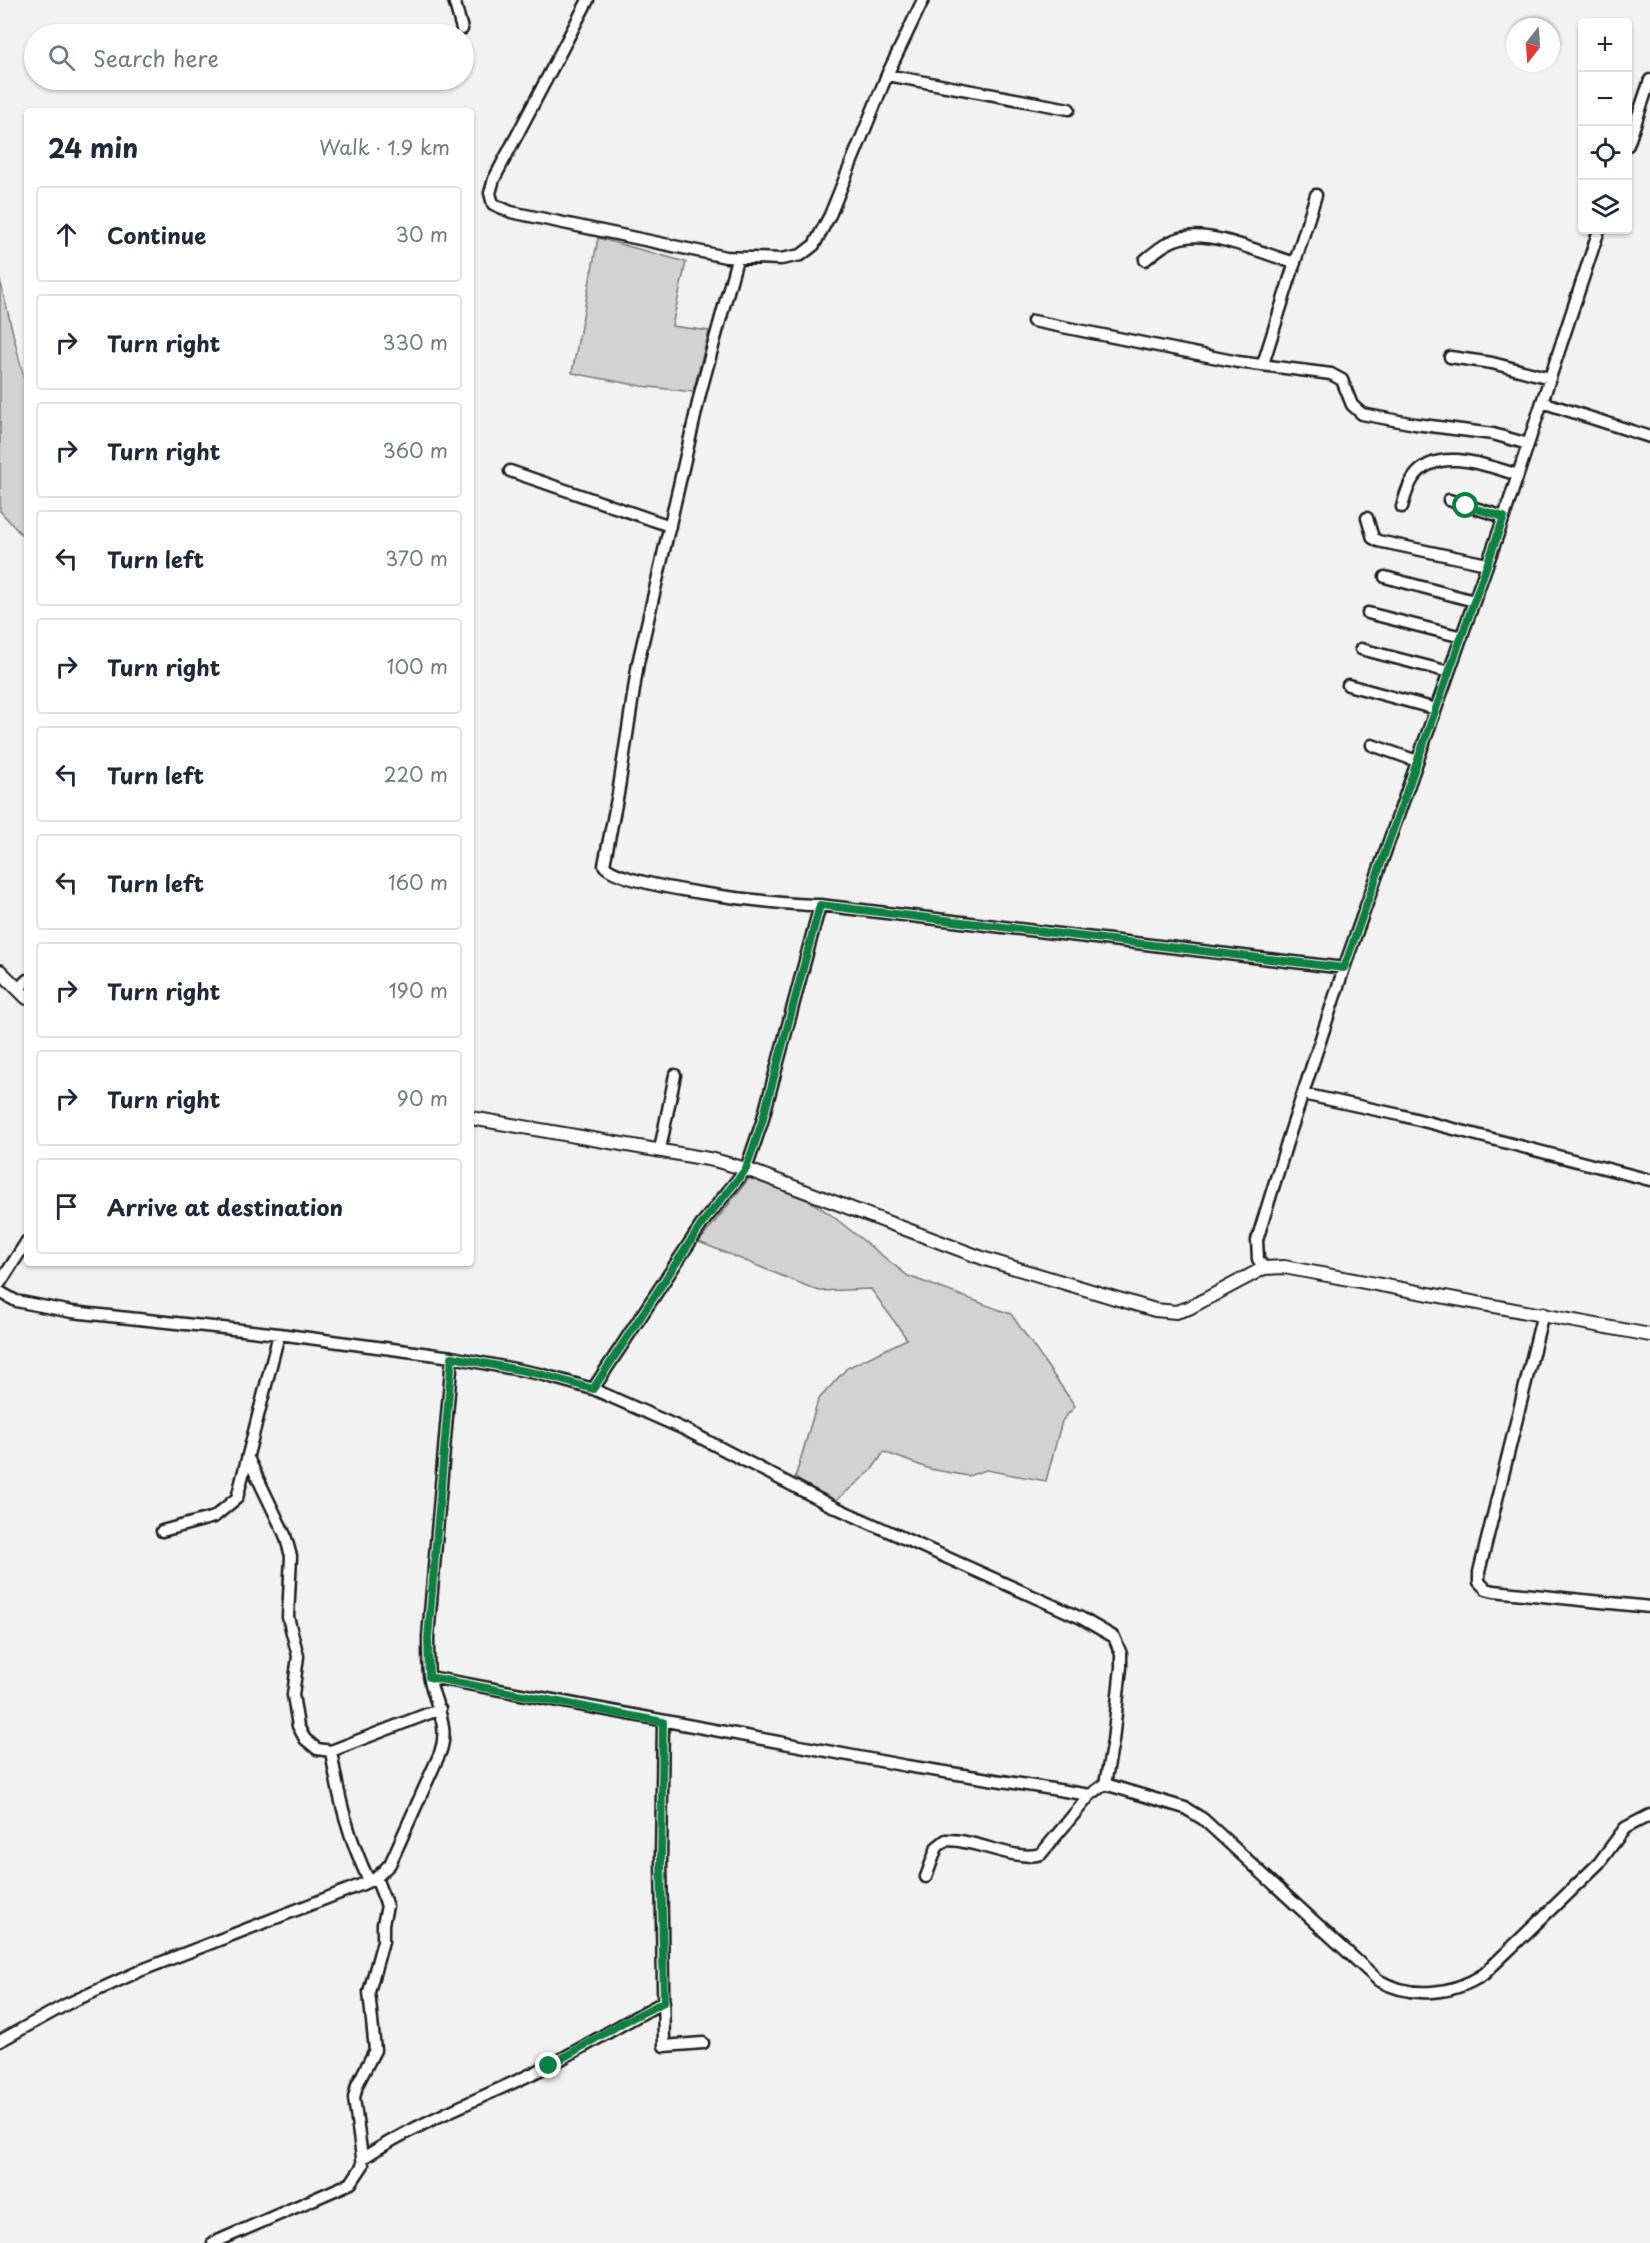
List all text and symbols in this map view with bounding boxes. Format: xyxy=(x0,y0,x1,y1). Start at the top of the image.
north arrow xyxy=(1506,18,1560,72)
map controls xyxy=(1578,18,1632,234)
button: + xyxy=(1578,18,1632,72)
search box xyxy=(24,24,474,90)
icon: search xyxy=(45,41,78,74)
text: Search here xyxy=(93,41,219,74)
button: − xyxy=(1578,72,1632,126)
button: locate xyxy=(1578,126,1632,180)
text: 24 min xyxy=(48,128,138,167)
text: Walk · 1.9 km xyxy=(319,132,450,162)
button: layers xyxy=(1578,180,1632,234)
icon: ahead xyxy=(50,218,83,251)
text: Continue xyxy=(107,218,206,251)
text: 30 m xyxy=(395,219,448,249)
icon: right xyxy=(50,326,83,359)
text: Turn right xyxy=(107,326,220,359)
text: 330 m xyxy=(382,327,448,357)
icon: right xyxy=(50,434,83,467)
text: Turn right xyxy=(107,434,220,467)
text: 360 m xyxy=(382,435,448,465)
route start xyxy=(1452,492,1478,518)
icon: left xyxy=(50,542,83,575)
text: Turn left xyxy=(107,542,204,575)
text: 370 m xyxy=(385,543,448,573)
icon: right xyxy=(50,650,83,683)
text: Turn right xyxy=(107,650,220,683)
text: 100 m xyxy=(387,651,448,681)
icon: left xyxy=(50,758,83,791)
text: Turn left xyxy=(107,758,204,791)
text: 220 m xyxy=(384,759,448,789)
icon: left xyxy=(50,866,83,899)
text: Turn left xyxy=(107,866,204,899)
text: 160 m xyxy=(388,867,448,897)
icon: right xyxy=(50,974,83,1007)
text: Turn right xyxy=(107,974,220,1007)
text: 190 m xyxy=(389,975,448,1005)
icon: right xyxy=(50,1082,83,1115)
text: Turn right xyxy=(107,1082,220,1115)
text: 90 m xyxy=(397,1083,448,1113)
icon: arrive xyxy=(50,1190,83,1223)
text: Arrive at destination xyxy=(107,1190,343,1223)
route end xyxy=(535,2052,561,2078)

